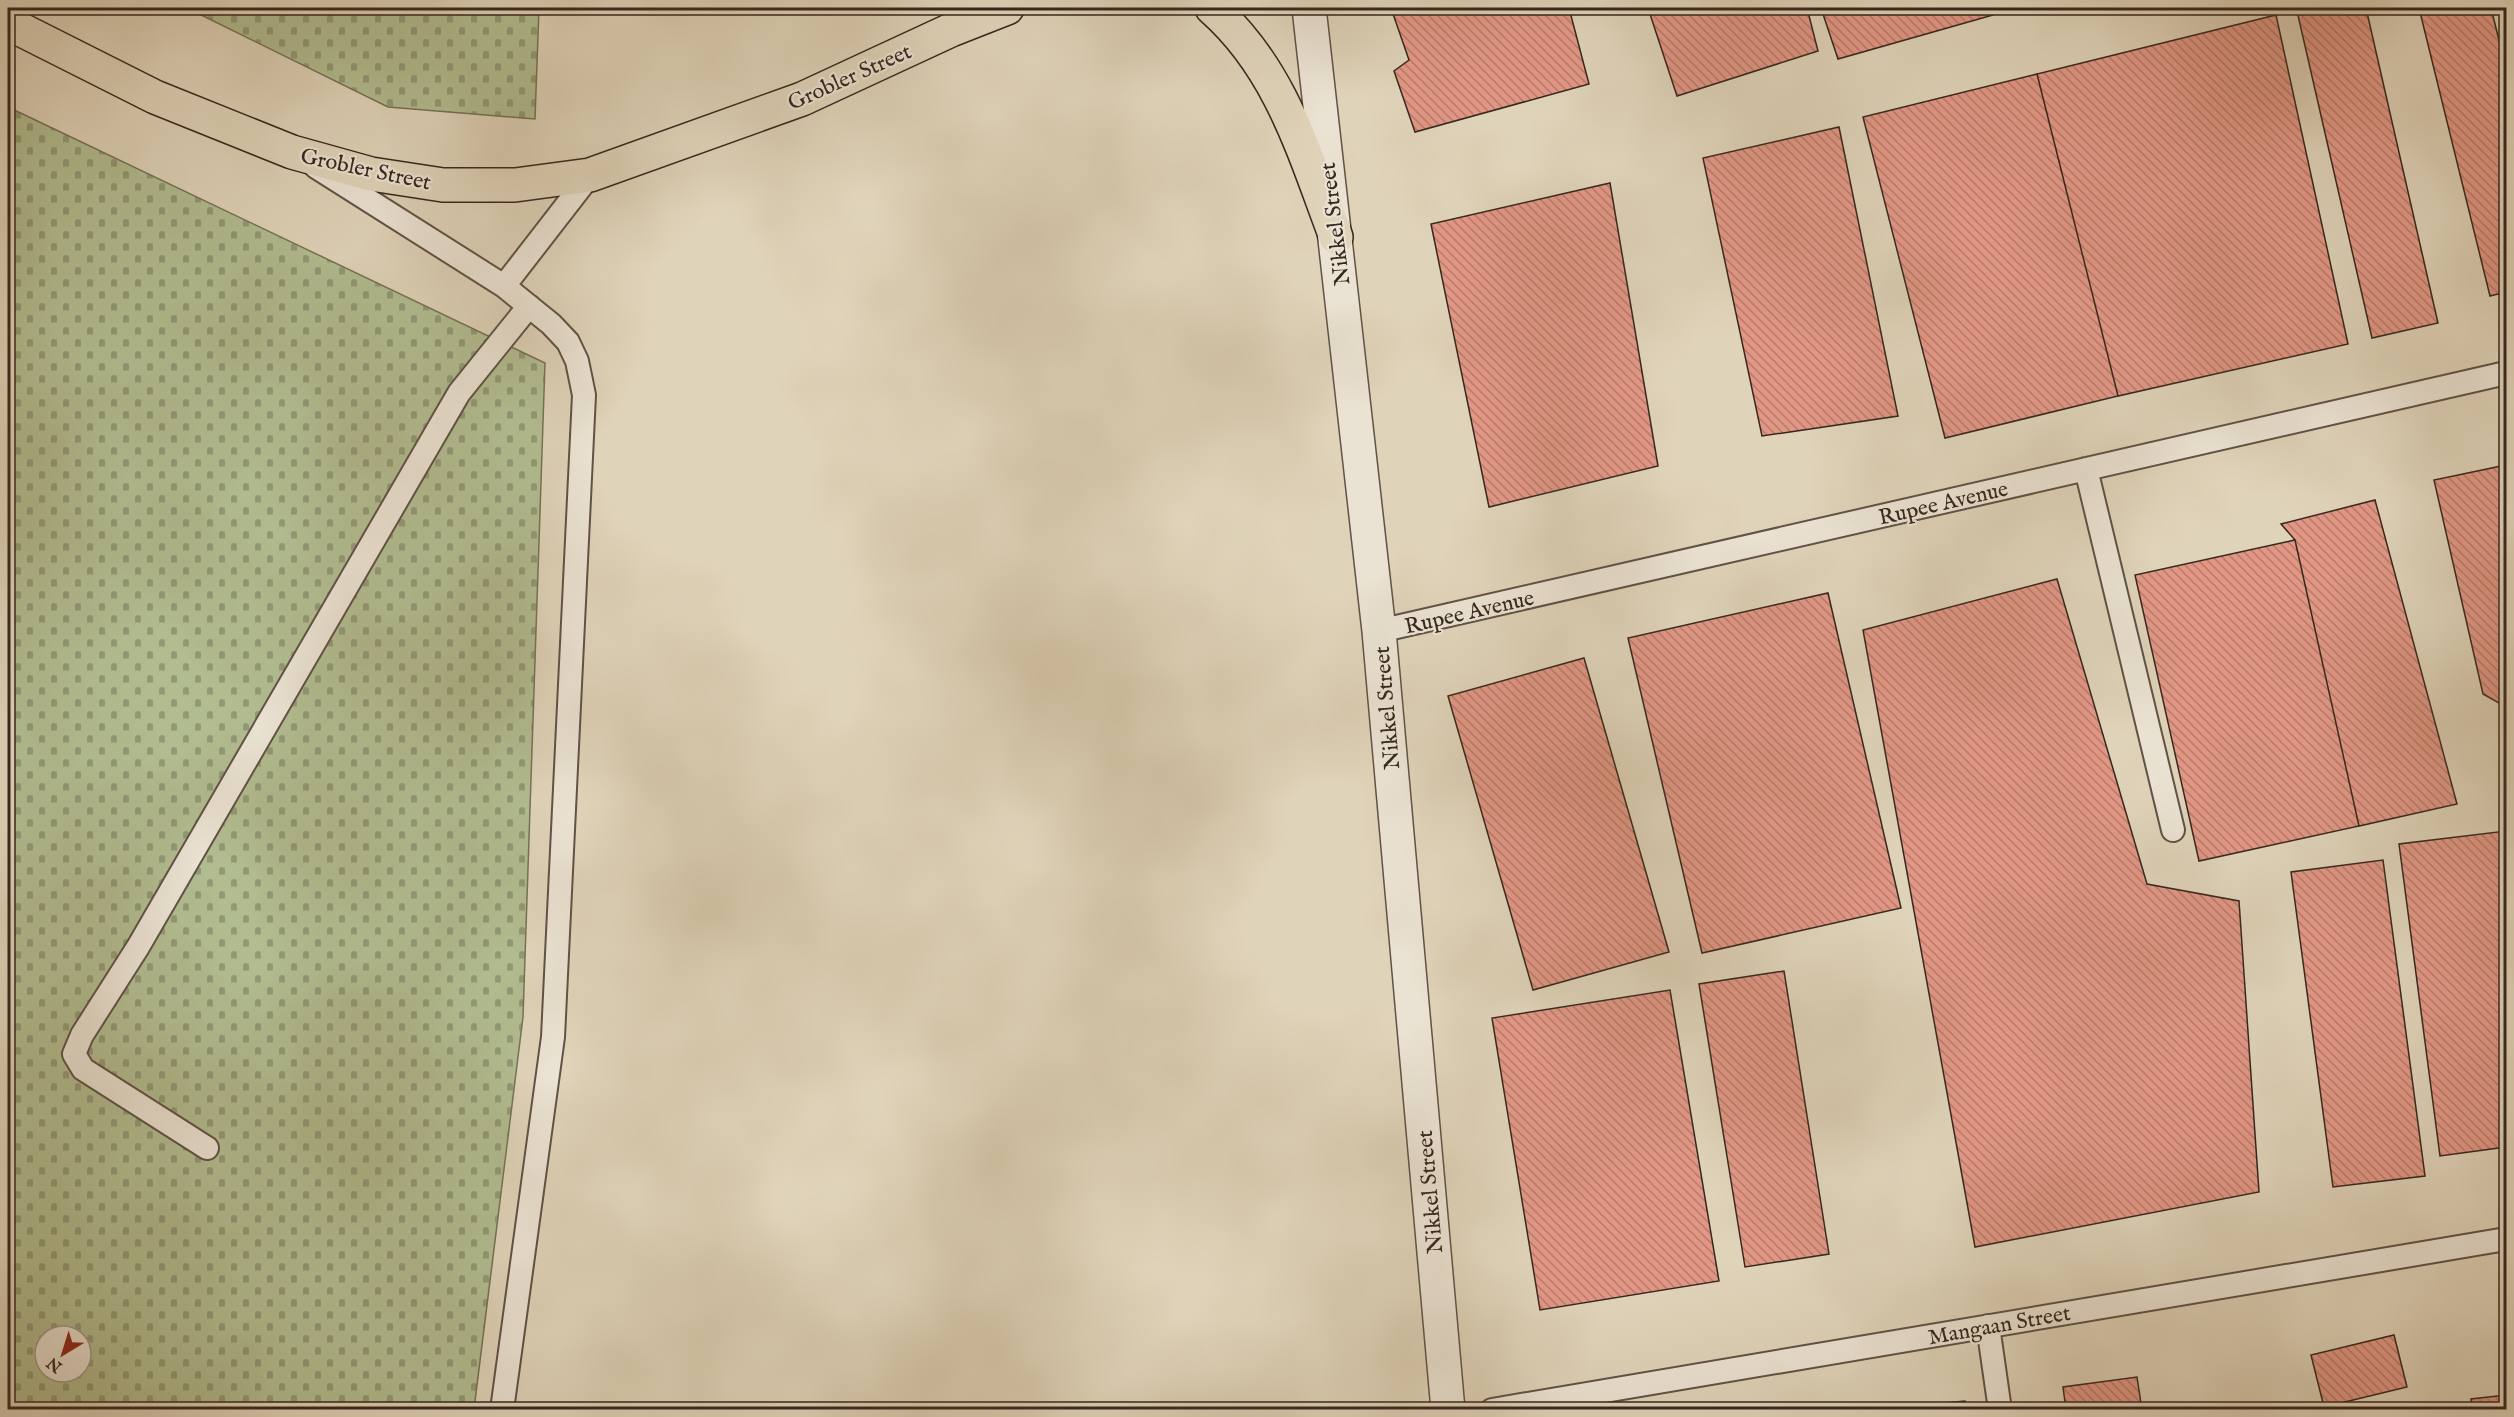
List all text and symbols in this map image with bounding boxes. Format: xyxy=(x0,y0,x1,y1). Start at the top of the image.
street label: Grobler Street xyxy=(784,38,916,118)
street label: Grobler Street xyxy=(298,142,434,198)
street label: Nikkel Street xyxy=(1314,160,1357,287)
street label: Rupee Avenue xyxy=(1876,475,2011,532)
street label: Rupee Avenue xyxy=(1402,584,1537,641)
street label: Nikkel Street xyxy=(1369,645,1407,771)
street label: Nikkel Street xyxy=(1412,1129,1450,1255)
street label: Mangaan Street xyxy=(1926,1300,2073,1352)
north arrow xyxy=(33,1324,93,1384)
text: N xyxy=(43,1352,67,1377)

